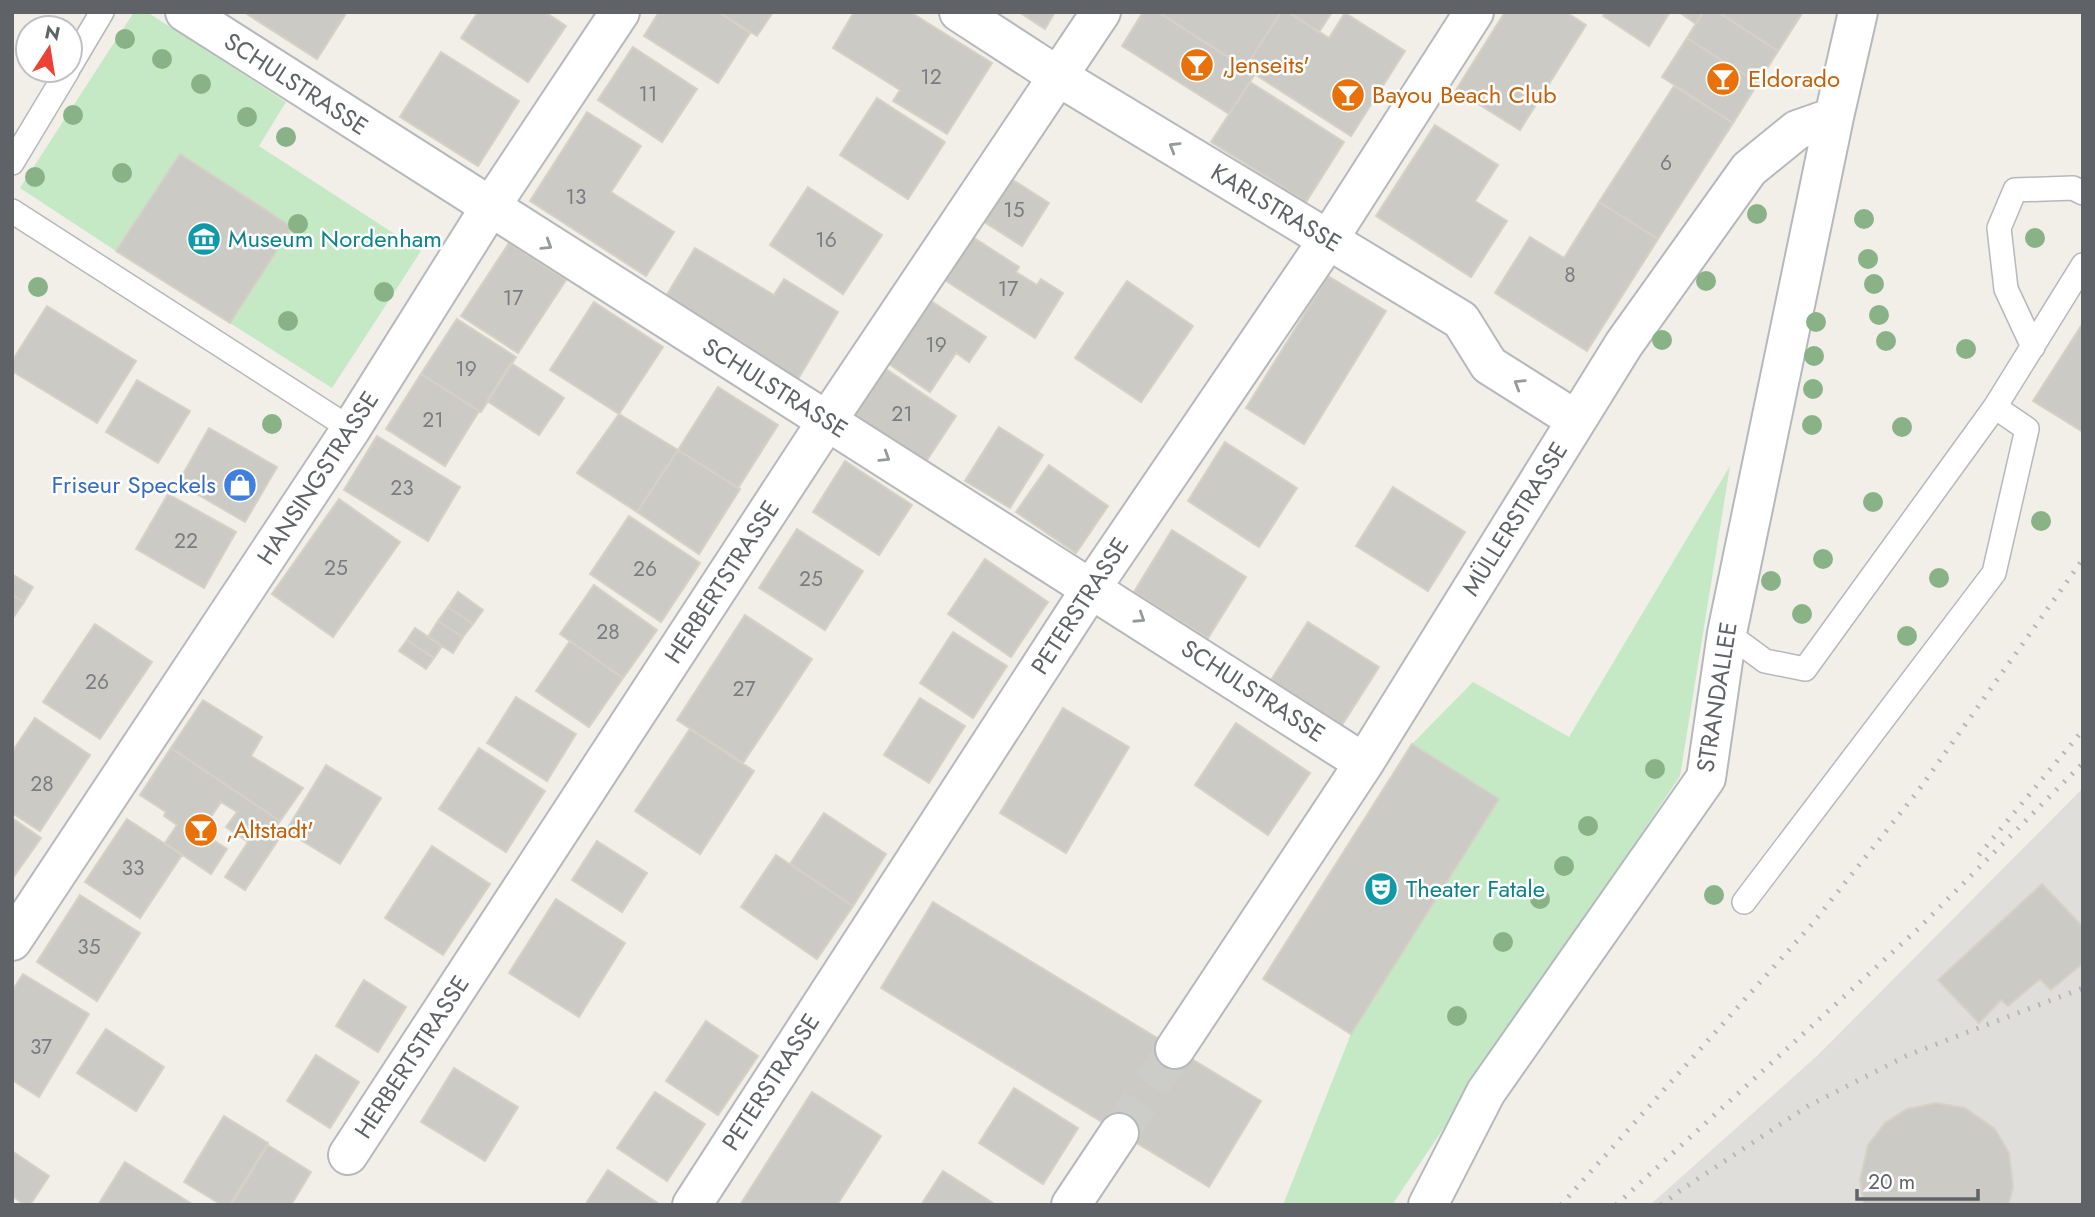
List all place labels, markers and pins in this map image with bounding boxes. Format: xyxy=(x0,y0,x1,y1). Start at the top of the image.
bar icon: ,Jenseits' xyxy=(1178,46,1216,84)
place label: ,Jenseits' xyxy=(1222,47,1310,82)
bar icon: Eldorado xyxy=(1704,60,1742,98)
place label: Eldorado xyxy=(1748,61,1840,96)
bar icon: Bayou Beach Club xyxy=(1329,76,1367,114)
place label: Bayou Beach Club xyxy=(1372,77,1557,112)
museum icon: Museum Nordenham xyxy=(185,220,223,258)
place label: Museum Nordenham xyxy=(228,221,442,256)
shop icon: Friseur Speckels xyxy=(221,466,259,504)
place label: Friseur Speckels xyxy=(52,467,216,502)
bar icon: ,Altstadt' xyxy=(182,811,220,849)
place label: ,Altstadt' xyxy=(226,812,314,847)
theatre icon: Theater Fatale xyxy=(1362,870,1400,908)
place label: Theater Fatale xyxy=(1406,871,1545,906)

